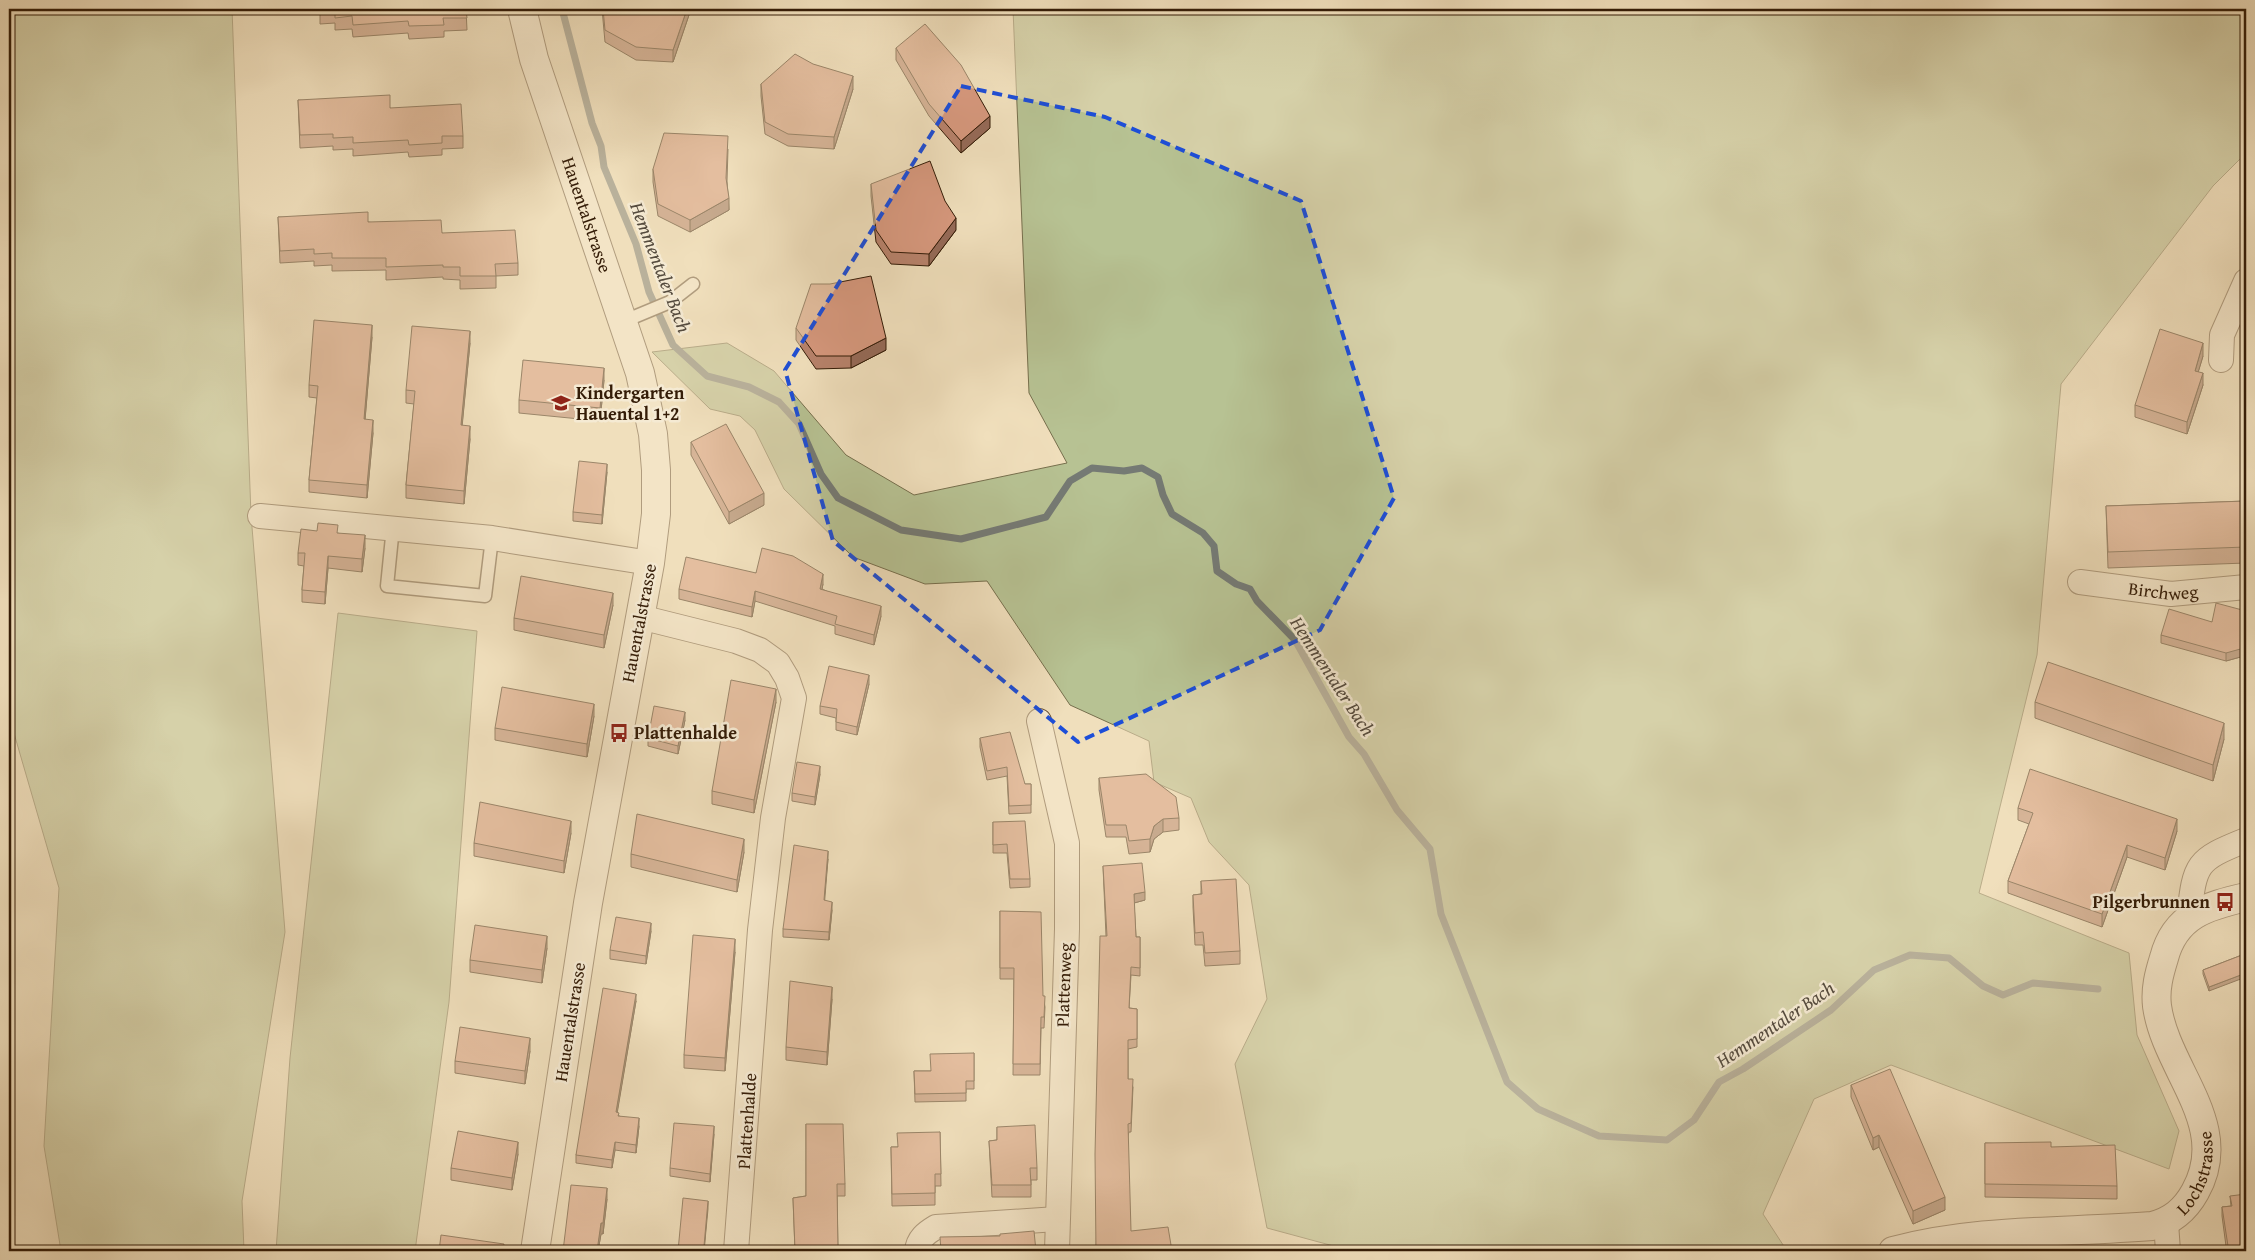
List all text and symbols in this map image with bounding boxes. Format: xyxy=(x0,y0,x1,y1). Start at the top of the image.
street label: Hauentalstrasse xyxy=(555,153,619,276)
water label: Hemmentaler Bach xyxy=(623,197,699,337)
place label: Kindergarten Hauental 1+2 xyxy=(576,379,685,427)
school or university icon: Kindergarten Hauental 1+2 xyxy=(550,392,572,414)
street label: Hauentalstrasse xyxy=(614,561,663,685)
street label: Birchweg xyxy=(2127,575,2199,607)
water label: Hemmentaler Bach xyxy=(1283,610,1383,742)
place label: Plattenhalde xyxy=(634,719,737,746)
bus stop icon: Plattenhalde xyxy=(608,722,630,744)
place label: Pilgerbrunnen xyxy=(2093,888,2210,915)
bus stop icon: Pilgerbrunnen xyxy=(2214,891,2236,913)
street label: Plattenweg xyxy=(1049,942,1078,1028)
street label: Hauentalstrasse xyxy=(547,960,592,1084)
water label: Hemmentaler Bach xyxy=(1709,974,1840,1075)
street label: Plattenhalde xyxy=(730,1072,763,1170)
street label: Lochstrasse xyxy=(2170,1129,2220,1221)

